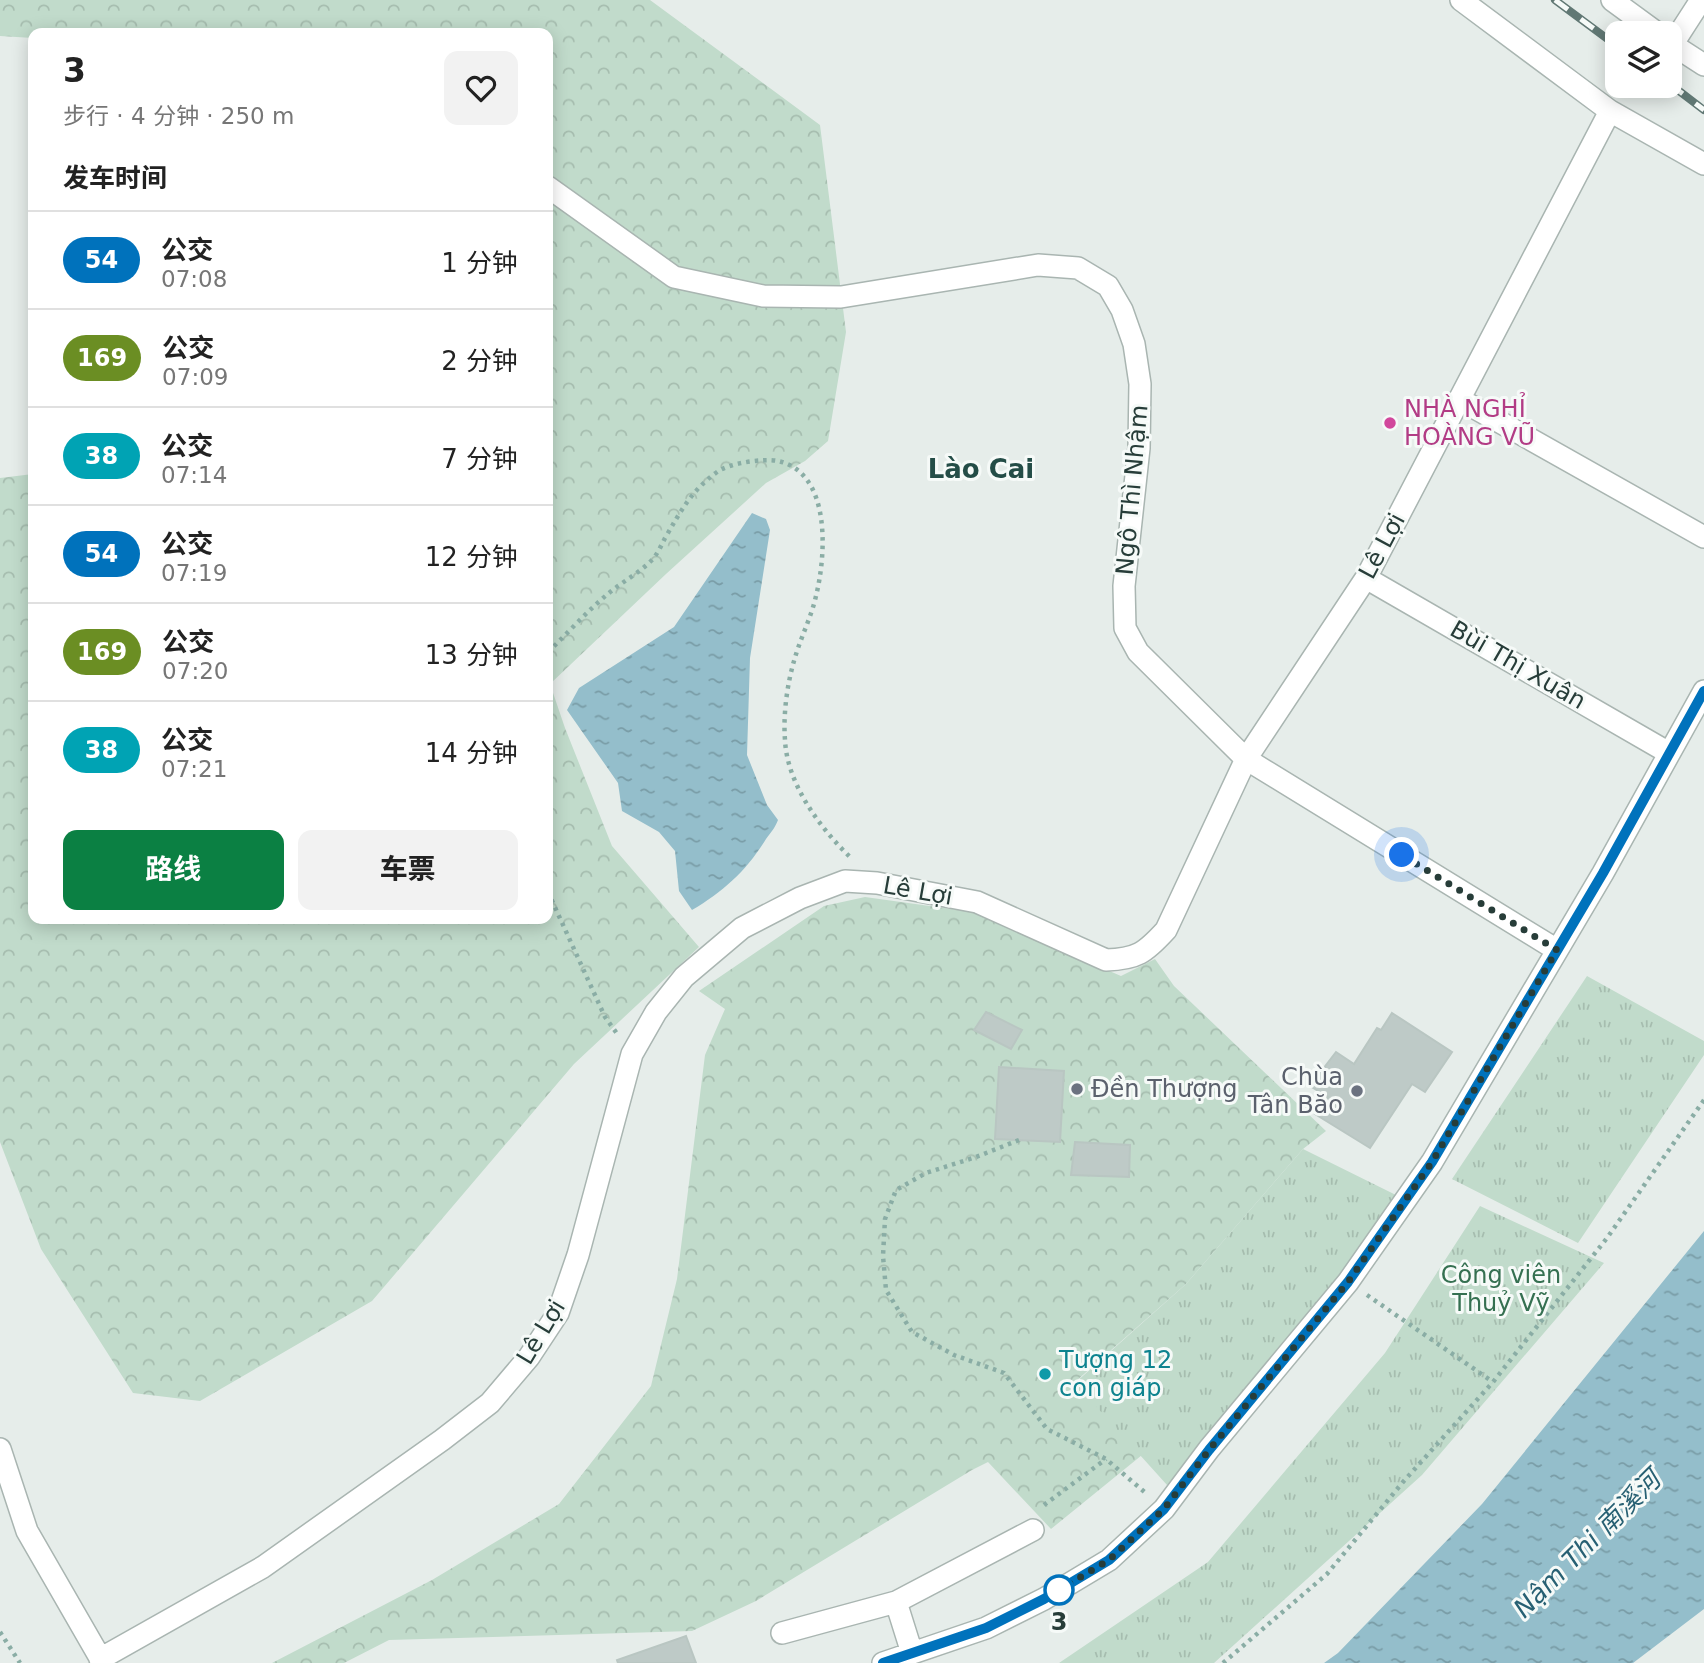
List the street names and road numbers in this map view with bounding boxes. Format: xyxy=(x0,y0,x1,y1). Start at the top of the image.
street label: Ngô Thì Nhậm xyxy=(1111,404,1153,576)
street label: Lê Lợi xyxy=(1353,508,1411,584)
street label: Bùi Thị Xuân xyxy=(1445,615,1591,715)
street label: Lê Lợi xyxy=(881,871,955,911)
street label: Lê Lợi xyxy=(511,1295,571,1369)

